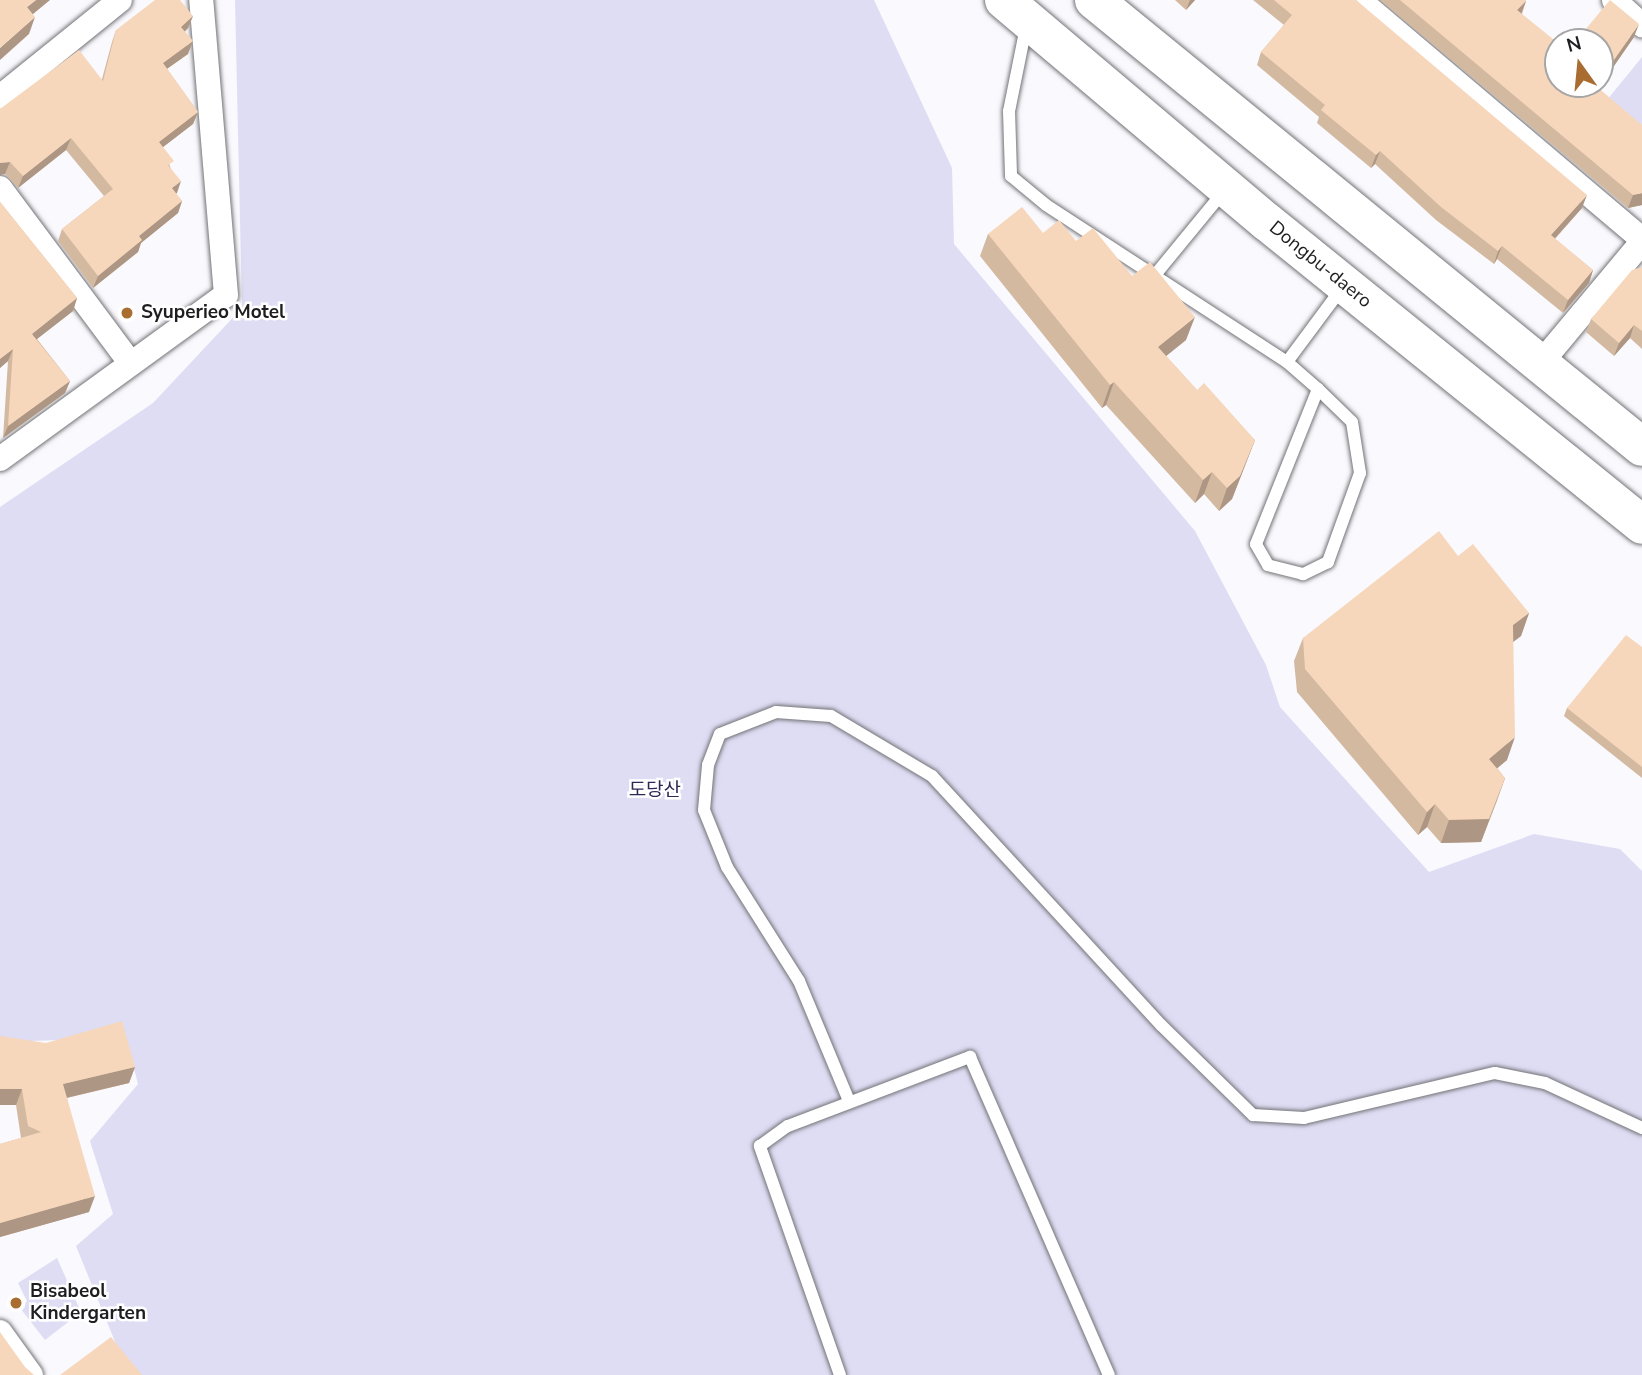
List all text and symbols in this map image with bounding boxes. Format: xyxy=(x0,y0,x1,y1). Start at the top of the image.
north arrow xyxy=(1544,28,1614,98)
text: N xyxy=(1564,30,1584,59)
street label: Dongbu-daero xyxy=(1264,217,1376,313)
place label: Syuperieo Motel xyxy=(141,302,285,324)
marker: Syuperieo Motel xyxy=(119,305,135,321)
park label: 도당산 xyxy=(629,780,681,802)
place label: Bisabeol Kindergarten xyxy=(30,1281,146,1325)
marker: Bisabeol Kindergarten xyxy=(8,1295,24,1311)

